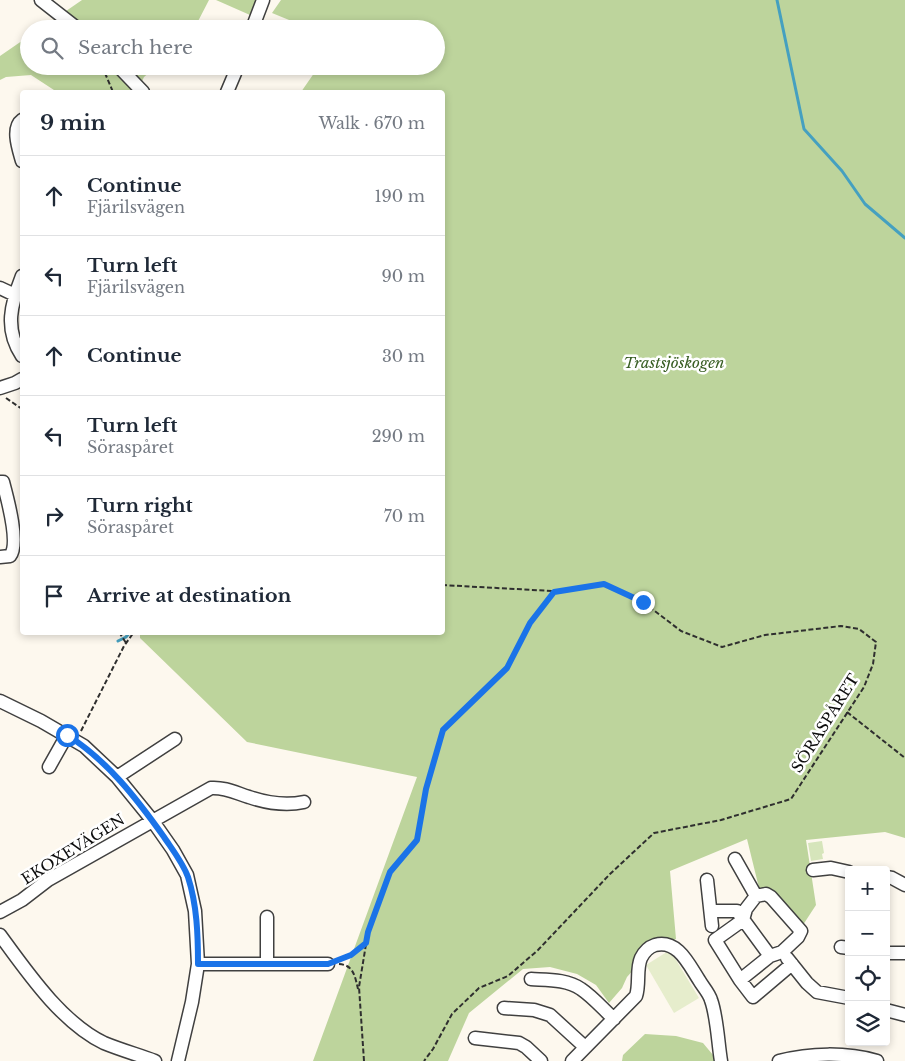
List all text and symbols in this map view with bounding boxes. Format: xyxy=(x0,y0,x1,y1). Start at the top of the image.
search box xyxy=(20,20,445,75)
icon: search xyxy=(38,34,66,62)
text: Search here xyxy=(78,36,193,59)
text: 9 min xyxy=(40,110,106,136)
text: Walk · 670 m xyxy=(319,113,425,133)
text: Continue xyxy=(87,174,182,197)
icon: ahead xyxy=(40,182,68,210)
text: 190 m xyxy=(374,186,425,206)
text: Fjärilsvägen xyxy=(87,197,185,217)
text: Turn left xyxy=(87,254,178,277)
icon: left xyxy=(40,262,68,290)
text: 90 m xyxy=(382,266,425,286)
text: Fjärilsvägen xyxy=(87,277,185,297)
icon: ahead xyxy=(40,342,68,370)
text: Continue xyxy=(87,344,182,367)
text: 30 m xyxy=(382,346,425,366)
park label: Trastsjöskogen xyxy=(624,353,724,372)
text: Turn left xyxy=(87,414,178,437)
icon: left xyxy=(40,422,68,450)
text: 290 m xyxy=(372,426,425,446)
text: Söraspåret xyxy=(87,437,174,457)
text: Turn right xyxy=(87,494,193,517)
icon: right xyxy=(40,502,68,530)
text: 70 m xyxy=(384,506,425,526)
text: Söraspåret xyxy=(87,517,174,537)
icon: arrive xyxy=(40,582,68,610)
text: Arrive at destination xyxy=(87,584,291,607)
route end xyxy=(632,591,655,614)
street label: SÖRASPÅRET xyxy=(787,670,863,776)
route start xyxy=(56,724,79,747)
street label: EKOXEVÄGEN xyxy=(18,810,128,888)
map controls xyxy=(845,866,890,1046)
button: + xyxy=(845,866,890,911)
button: − xyxy=(845,911,890,956)
button: locate xyxy=(845,956,890,1001)
button: layers xyxy=(845,1001,890,1046)

